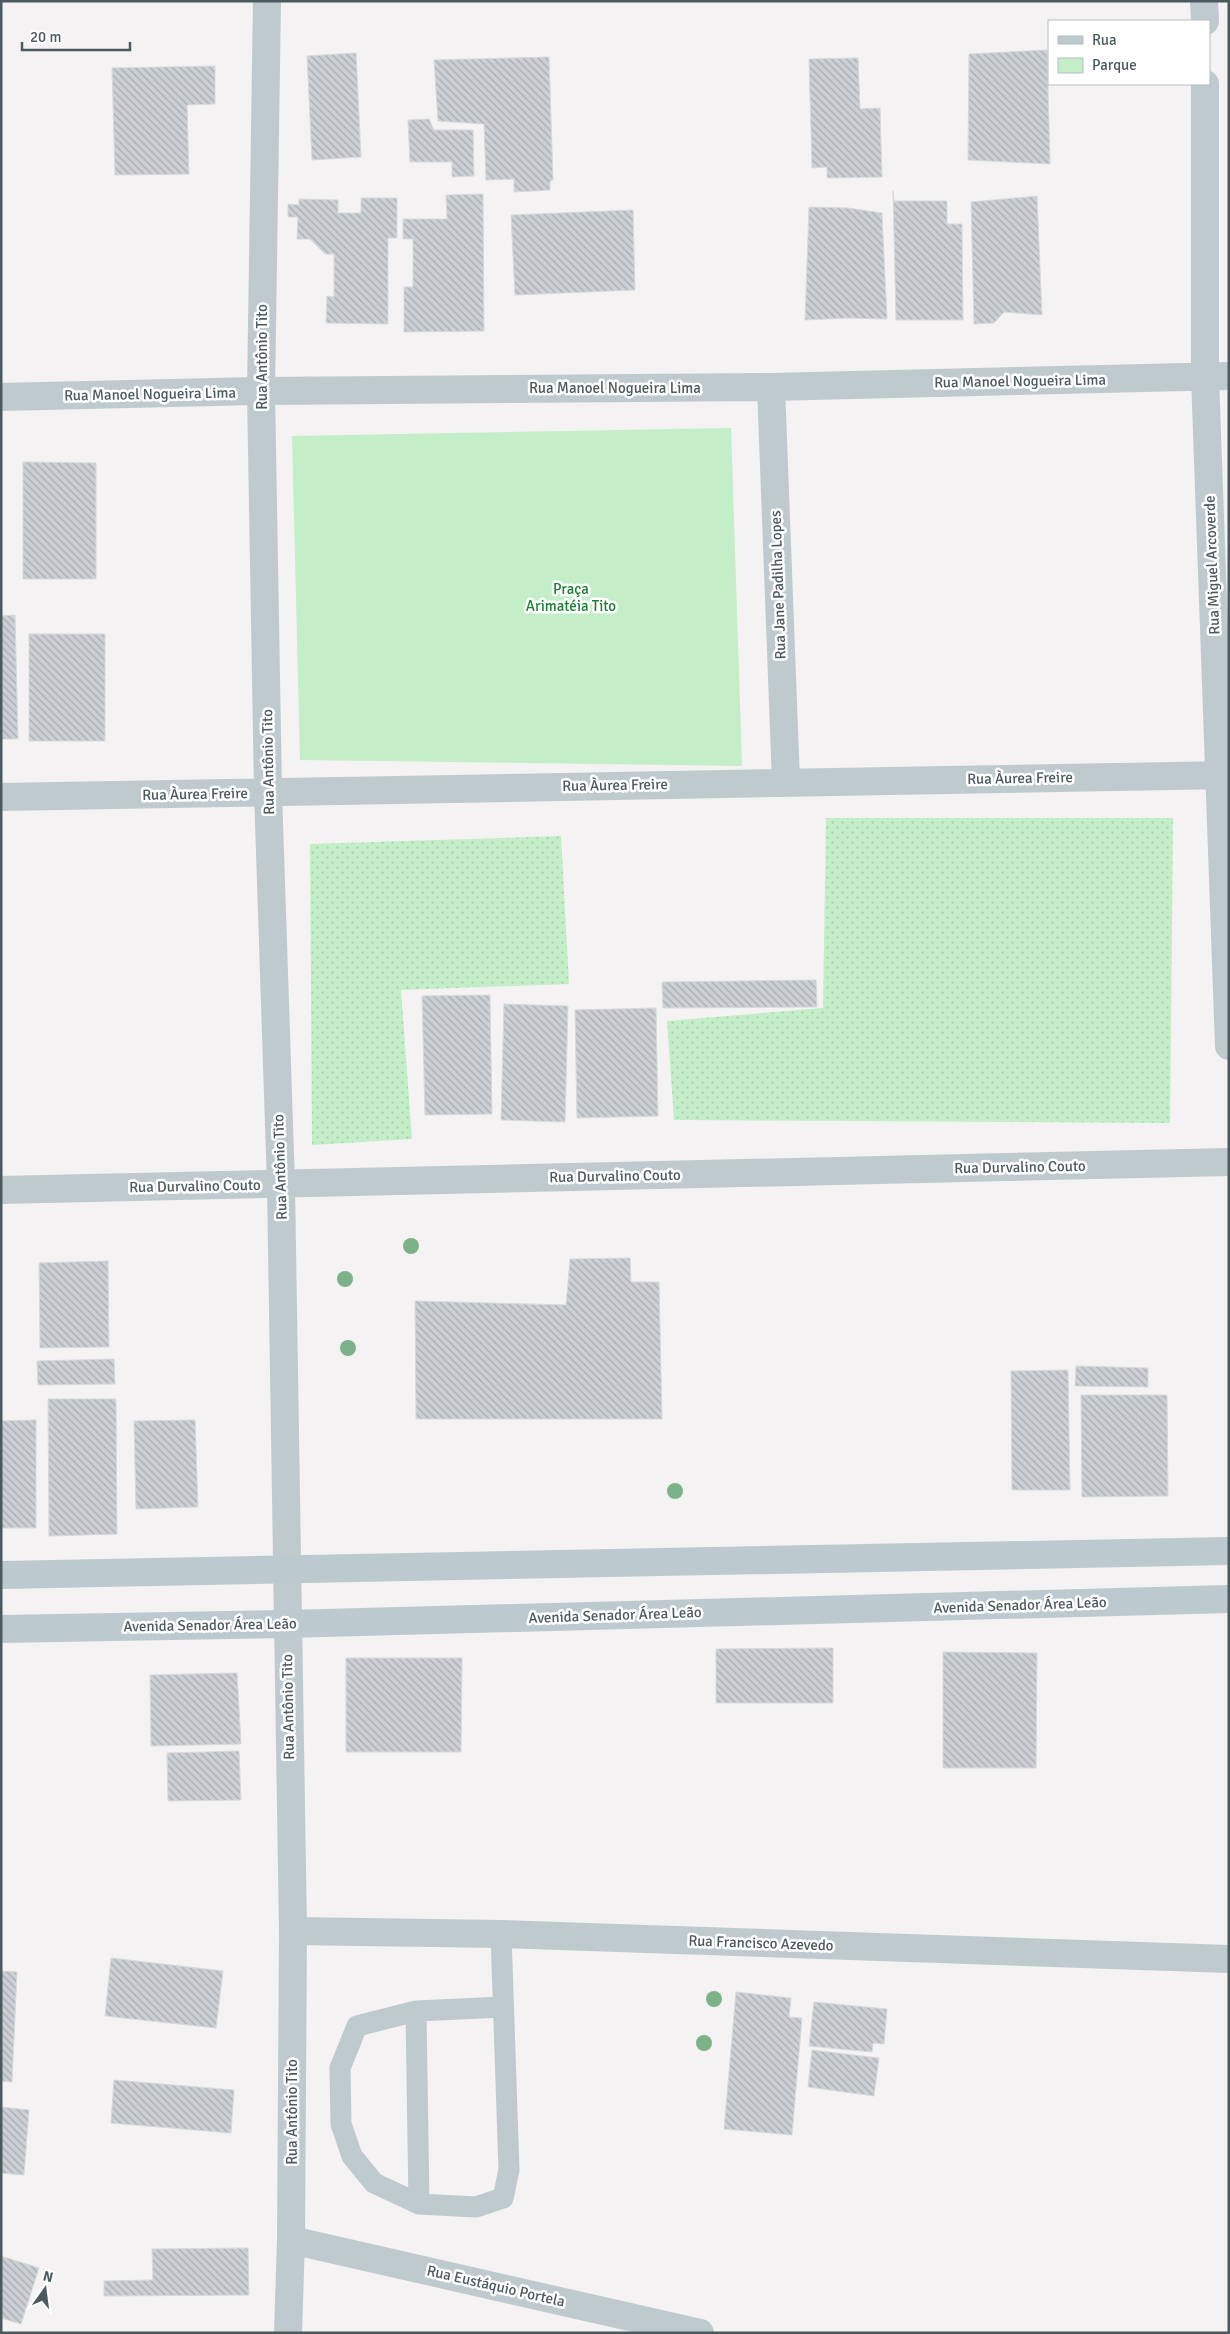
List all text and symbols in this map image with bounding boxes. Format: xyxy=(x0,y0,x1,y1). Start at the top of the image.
scale bar xyxy=(22,20,130,52)
legend xyxy=(1048,20,1210,85)
text: 20 m xyxy=(30,28,61,46)
text: Rua xyxy=(1092,31,1117,49)
text: Parque xyxy=(1092,56,1137,74)
street label: Rua Antônio Tito xyxy=(253,304,271,410)
street label: Rua Manoel Nogueira Lima xyxy=(934,371,1106,391)
street label: Rua Manoel Nogueira Lima xyxy=(529,379,701,397)
street label: Rua Manoel Nogueira Lima xyxy=(64,384,236,404)
street label: Rua Miguel Arcoverde xyxy=(1201,495,1223,635)
street label: Rua Jane Padilha Lopes xyxy=(766,510,790,660)
park label: Praça Arimatéia Tito xyxy=(526,580,616,615)
street label: Rua Antônio Tito xyxy=(258,709,278,815)
street label: Rua Àurea Freire xyxy=(967,767,1073,788)
street label: Rua Àurea Freire xyxy=(562,774,668,795)
street label: Rua Àurea Freire xyxy=(142,783,248,804)
street label: Rua Antônio Tito xyxy=(269,1114,291,1220)
street label: Rua Durvalino Couto xyxy=(954,1157,1086,1177)
street label: Rua Durvalino Couto xyxy=(549,1166,681,1186)
street label: Rua Durvalino Couto xyxy=(129,1176,261,1196)
street label: Avenida Senador Área Leão xyxy=(933,1592,1107,1617)
street label: Avenida Senador Área Leão xyxy=(528,1602,702,1627)
street label: Avenida Senador Área Leão xyxy=(123,1613,297,1636)
street label: Rua Antônio Tito xyxy=(278,1654,298,1760)
street label: Rua Francisco Azevedo xyxy=(688,1931,834,1955)
street label: Rua Antônio Tito xyxy=(283,2059,301,2165)
street label: Rua Eustáquio Portela xyxy=(425,2261,567,2311)
north arrow xyxy=(20,2264,70,2314)
text: N xyxy=(41,2267,55,2286)

